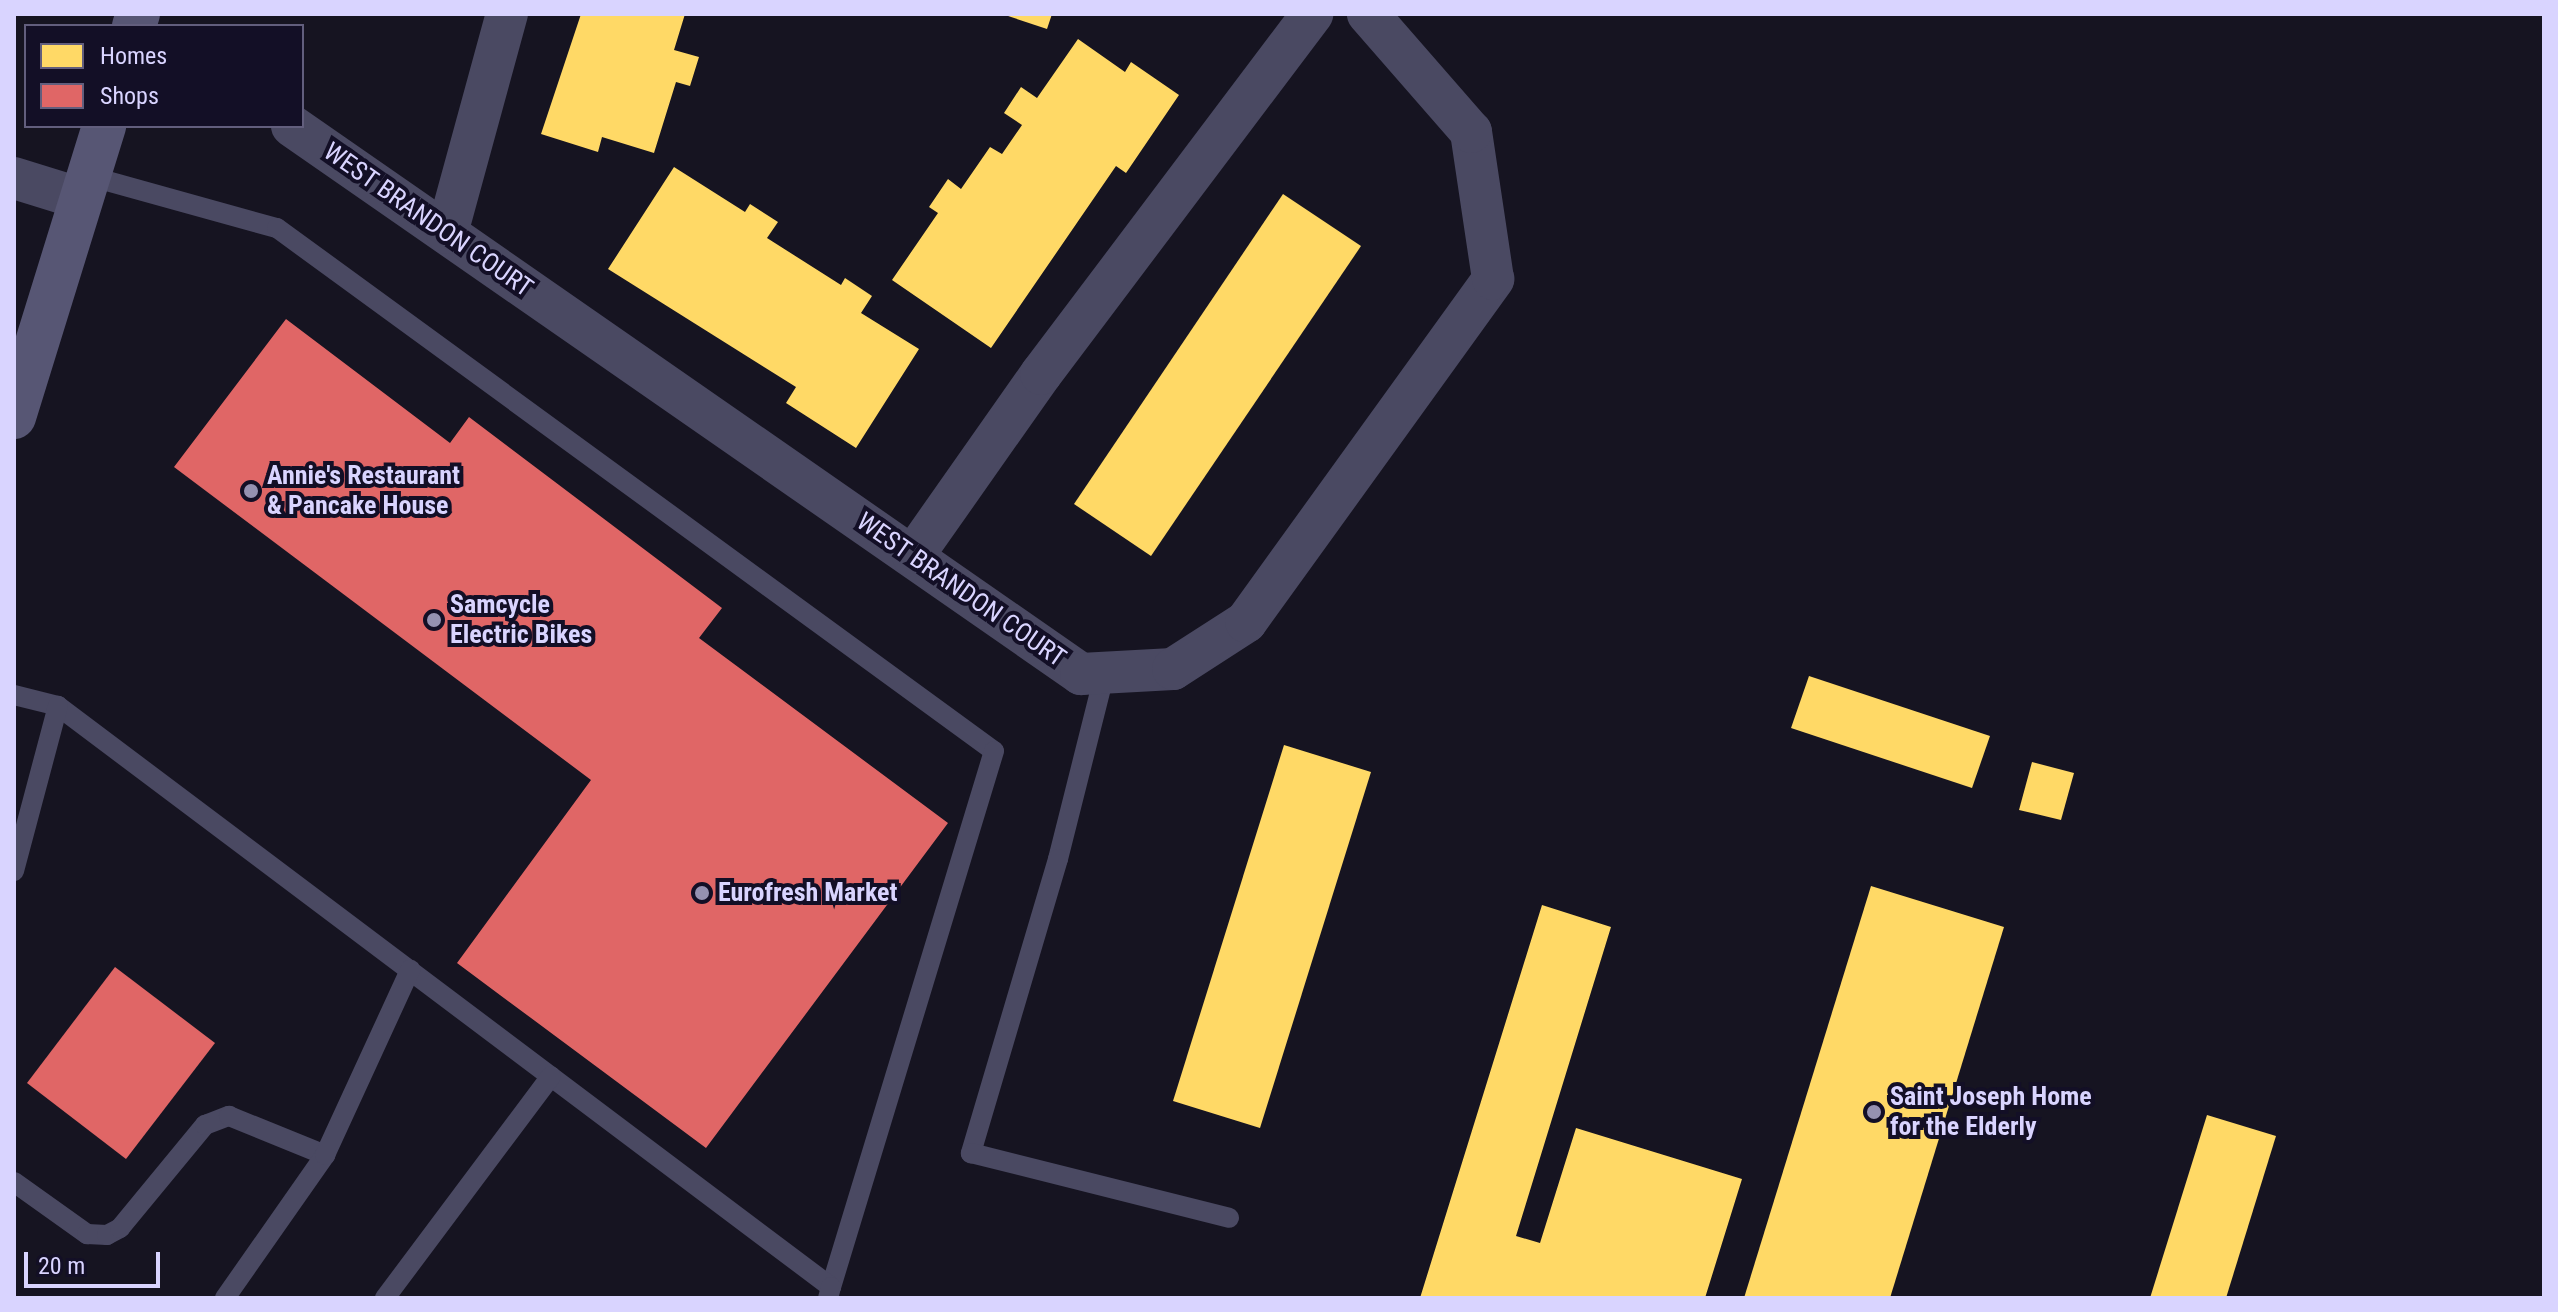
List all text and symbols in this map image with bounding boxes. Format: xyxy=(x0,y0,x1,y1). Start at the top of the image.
legend xyxy=(24,24,304,128)
text: Homes xyxy=(100,42,167,70)
text: Shops xyxy=(100,82,159,110)
street label: WEST BRANDON COURT xyxy=(317,136,539,304)
place label: Annie's Restaurant & Pancake House xyxy=(267,460,460,522)
marker: Annie's Restaurant & Pancake House xyxy=(242,482,260,500)
street label: WEST BRANDON COURT xyxy=(850,506,1072,674)
place label: Samcycle Electric Bikes xyxy=(450,589,592,650)
marker: Samcycle Electric Bikes xyxy=(425,611,443,629)
place label: Eurofresh Market xyxy=(718,877,898,909)
marker: Eurofresh Market xyxy=(693,884,711,902)
place label: Saint Joseph Home for the Elderly xyxy=(1890,1081,2092,1142)
marker: Saint Joseph Home for the Elderly xyxy=(1865,1103,1883,1121)
scale bar xyxy=(28,1236,164,1286)
text: 20 m xyxy=(38,1252,85,1280)

